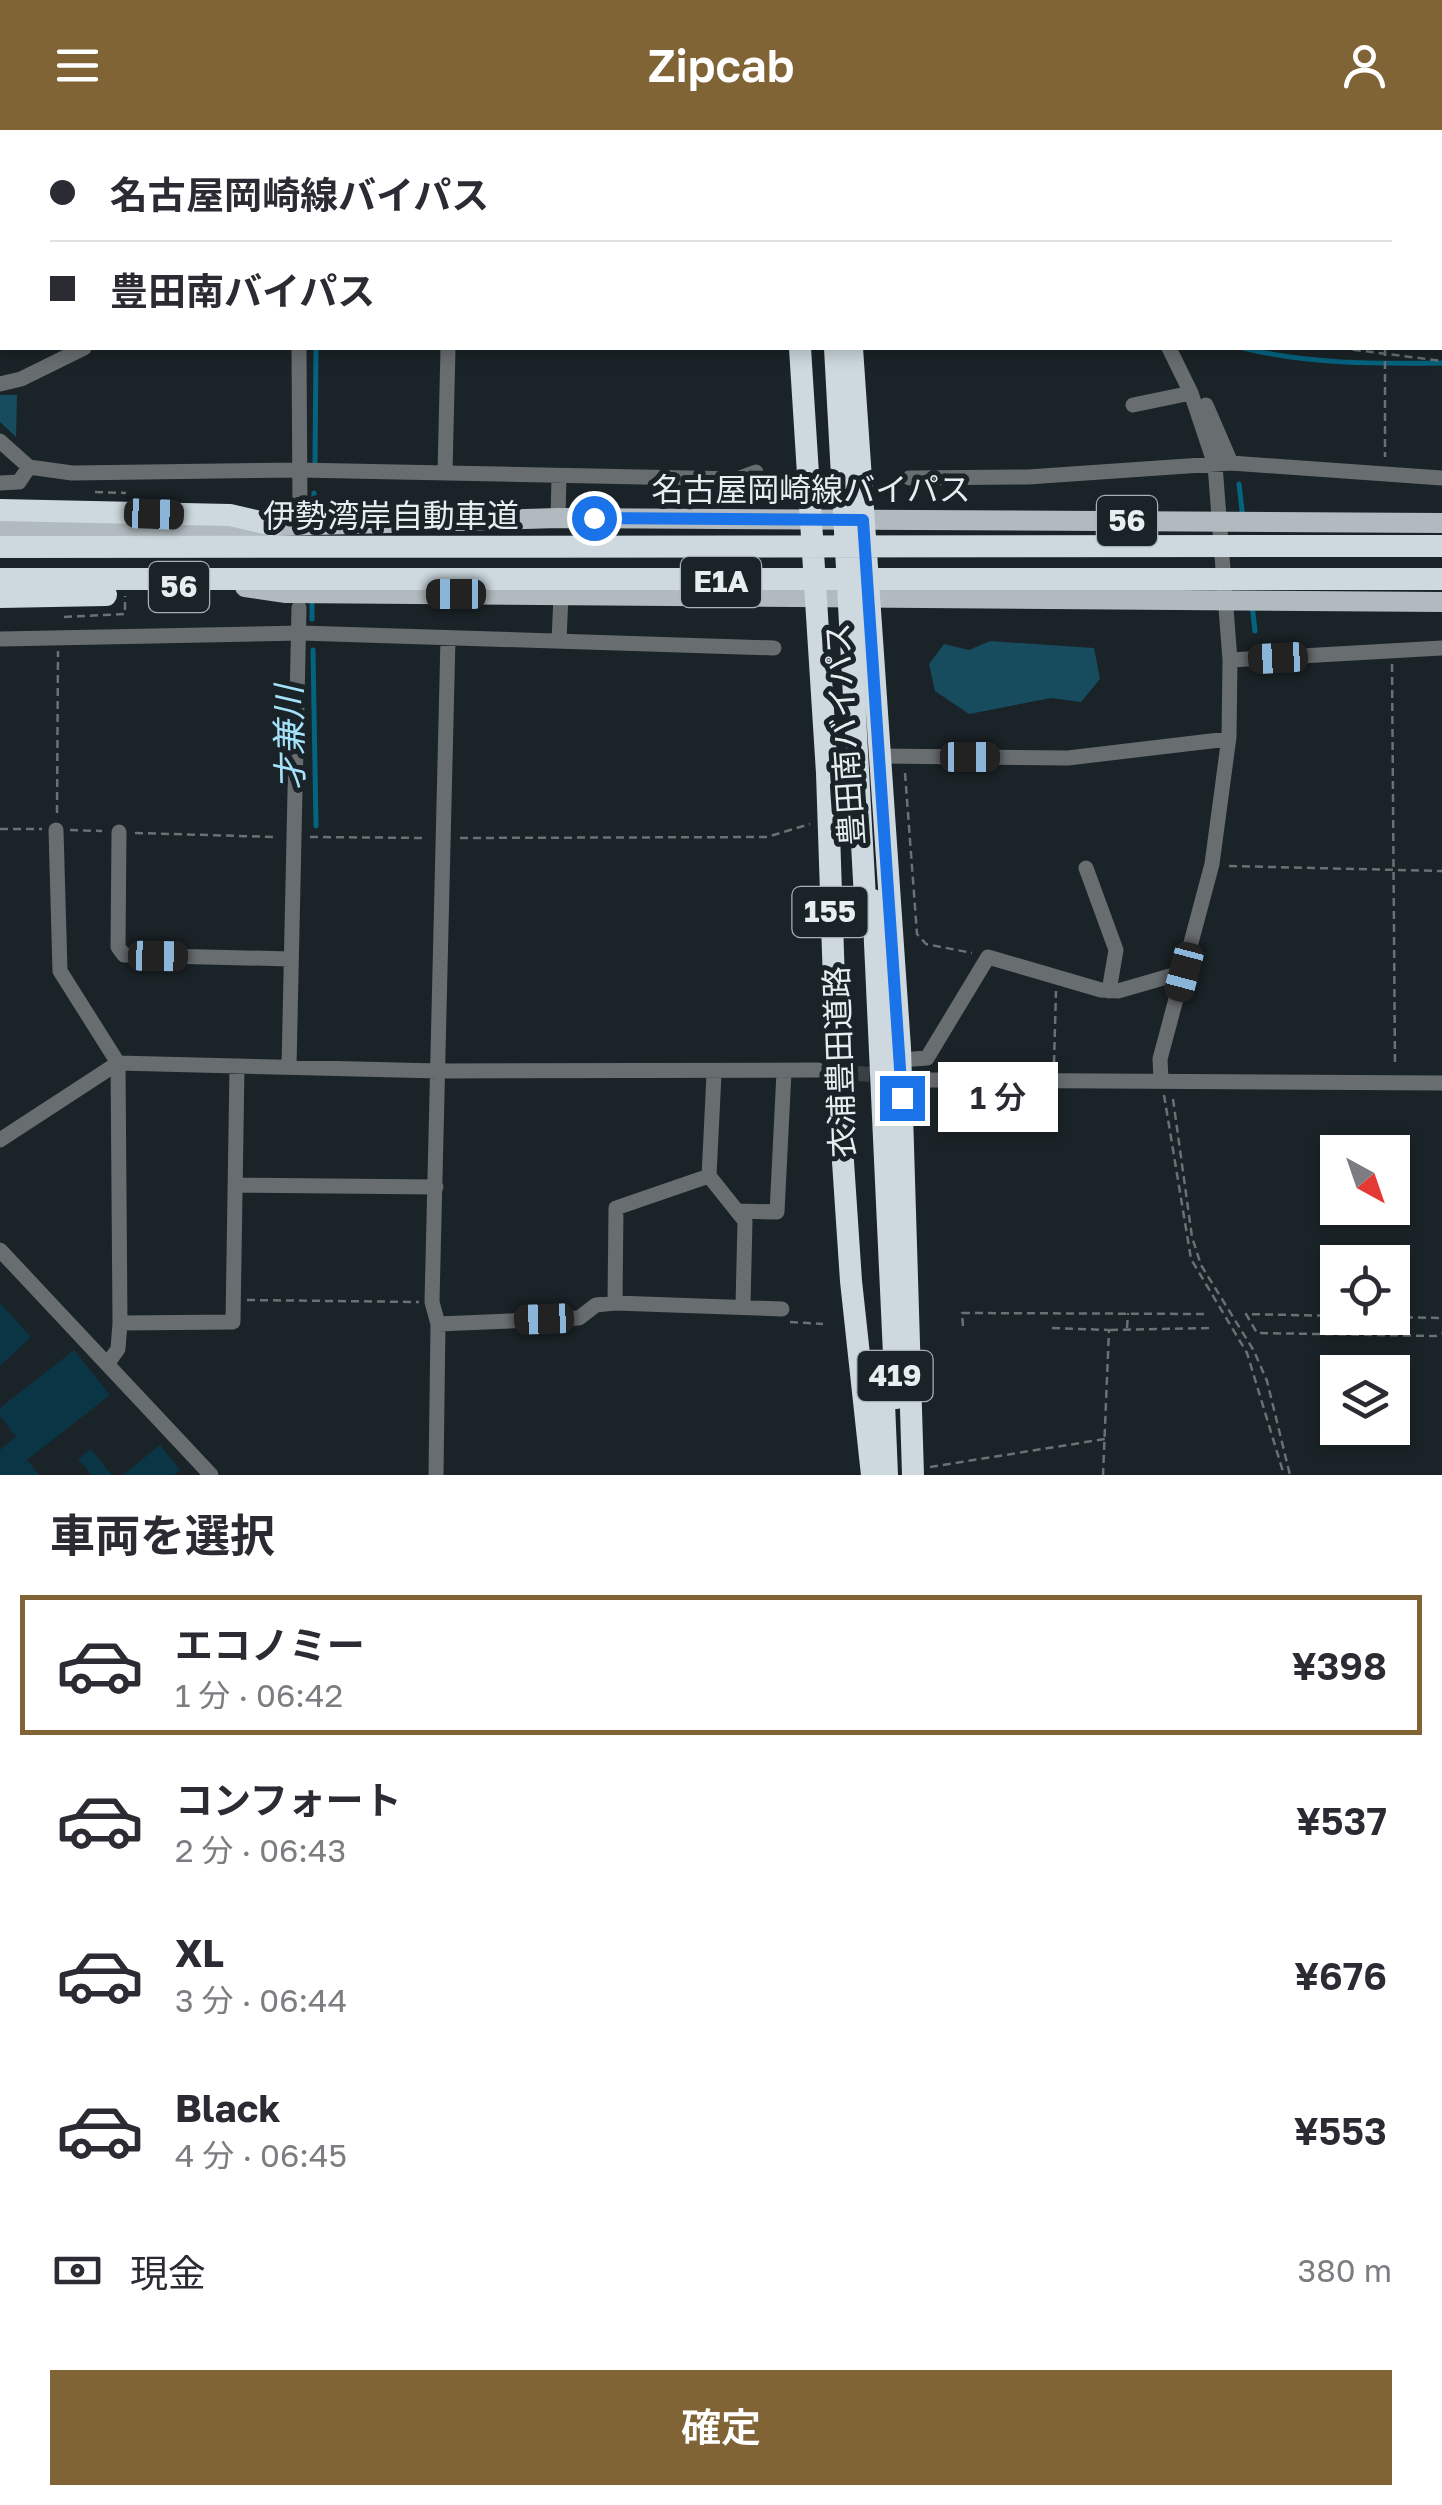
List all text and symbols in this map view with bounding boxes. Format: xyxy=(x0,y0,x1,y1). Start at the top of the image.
icon: menu xyxy=(50,38,105,93)
text: Zipcab xyxy=(648,38,794,92)
icon: person xyxy=(1337,38,1392,93)
text: 名古屋岡崎線バイパス xyxy=(110,172,489,217)
text: 豊田南バイパス xyxy=(110,268,375,313)
street label: 名古屋岡崎線バイパス xyxy=(651,470,971,508)
street label: 伊勢湾岸自動車道 xyxy=(263,496,519,534)
route start xyxy=(572,496,617,541)
road number: 56 xyxy=(1097,496,1157,546)
car xyxy=(123,498,185,530)
road number: E1A xyxy=(681,557,761,607)
road number: 56 xyxy=(149,562,209,612)
car xyxy=(426,579,486,609)
street label: 豊田南バイパス xyxy=(817,621,871,847)
car xyxy=(1247,641,1309,675)
water label: 才兼川 xyxy=(267,681,311,791)
car xyxy=(940,742,1000,772)
road number: 155 xyxy=(792,887,868,937)
car xyxy=(1162,939,1206,1005)
car xyxy=(128,940,188,972)
street label: 衣浦豊田道路 xyxy=(817,965,861,1159)
callout: 1 分 xyxy=(937,1063,1057,1133)
route end xyxy=(880,1076,925,1121)
text: 1 分 xyxy=(970,1078,1026,1116)
north arrow xyxy=(1320,1135,1410,1225)
map controls xyxy=(1320,1135,1410,1445)
button: locate xyxy=(1320,1245,1410,1335)
car xyxy=(513,1303,575,1335)
road number: 419 xyxy=(858,1351,932,1401)
button: layers xyxy=(1320,1355,1410,1445)
text: 車両を選択 xyxy=(50,1508,275,1562)
icon: car xyxy=(55,1620,145,1710)
text: エコノミー xyxy=(175,1622,365,1667)
text: ¥398 xyxy=(1292,1643,1387,1688)
text: 1 分 · 06:42 xyxy=(175,1676,343,1714)
icon: car xyxy=(55,1775,145,1865)
text: コンフォート xyxy=(175,1777,402,1822)
text: ¥537 xyxy=(1296,1798,1387,1843)
text: 2 分 · 06:43 xyxy=(175,1831,346,1869)
icon: car xyxy=(55,1930,145,2020)
text: XL xyxy=(175,1930,224,1975)
text: ¥676 xyxy=(1294,1953,1387,1998)
text: 3 分 · 06:44 xyxy=(175,1981,347,2019)
icon: car xyxy=(55,2085,145,2175)
text: Black xyxy=(175,2085,280,2130)
text: ¥553 xyxy=(1294,2108,1387,2153)
text: 4 分 · 06:45 xyxy=(175,2136,347,2174)
icon: cash xyxy=(50,2243,105,2298)
text: 現金 xyxy=(130,2250,206,2295)
text: 380 m xyxy=(1298,2251,1392,2289)
button: 確定 xyxy=(50,2370,1392,2485)

